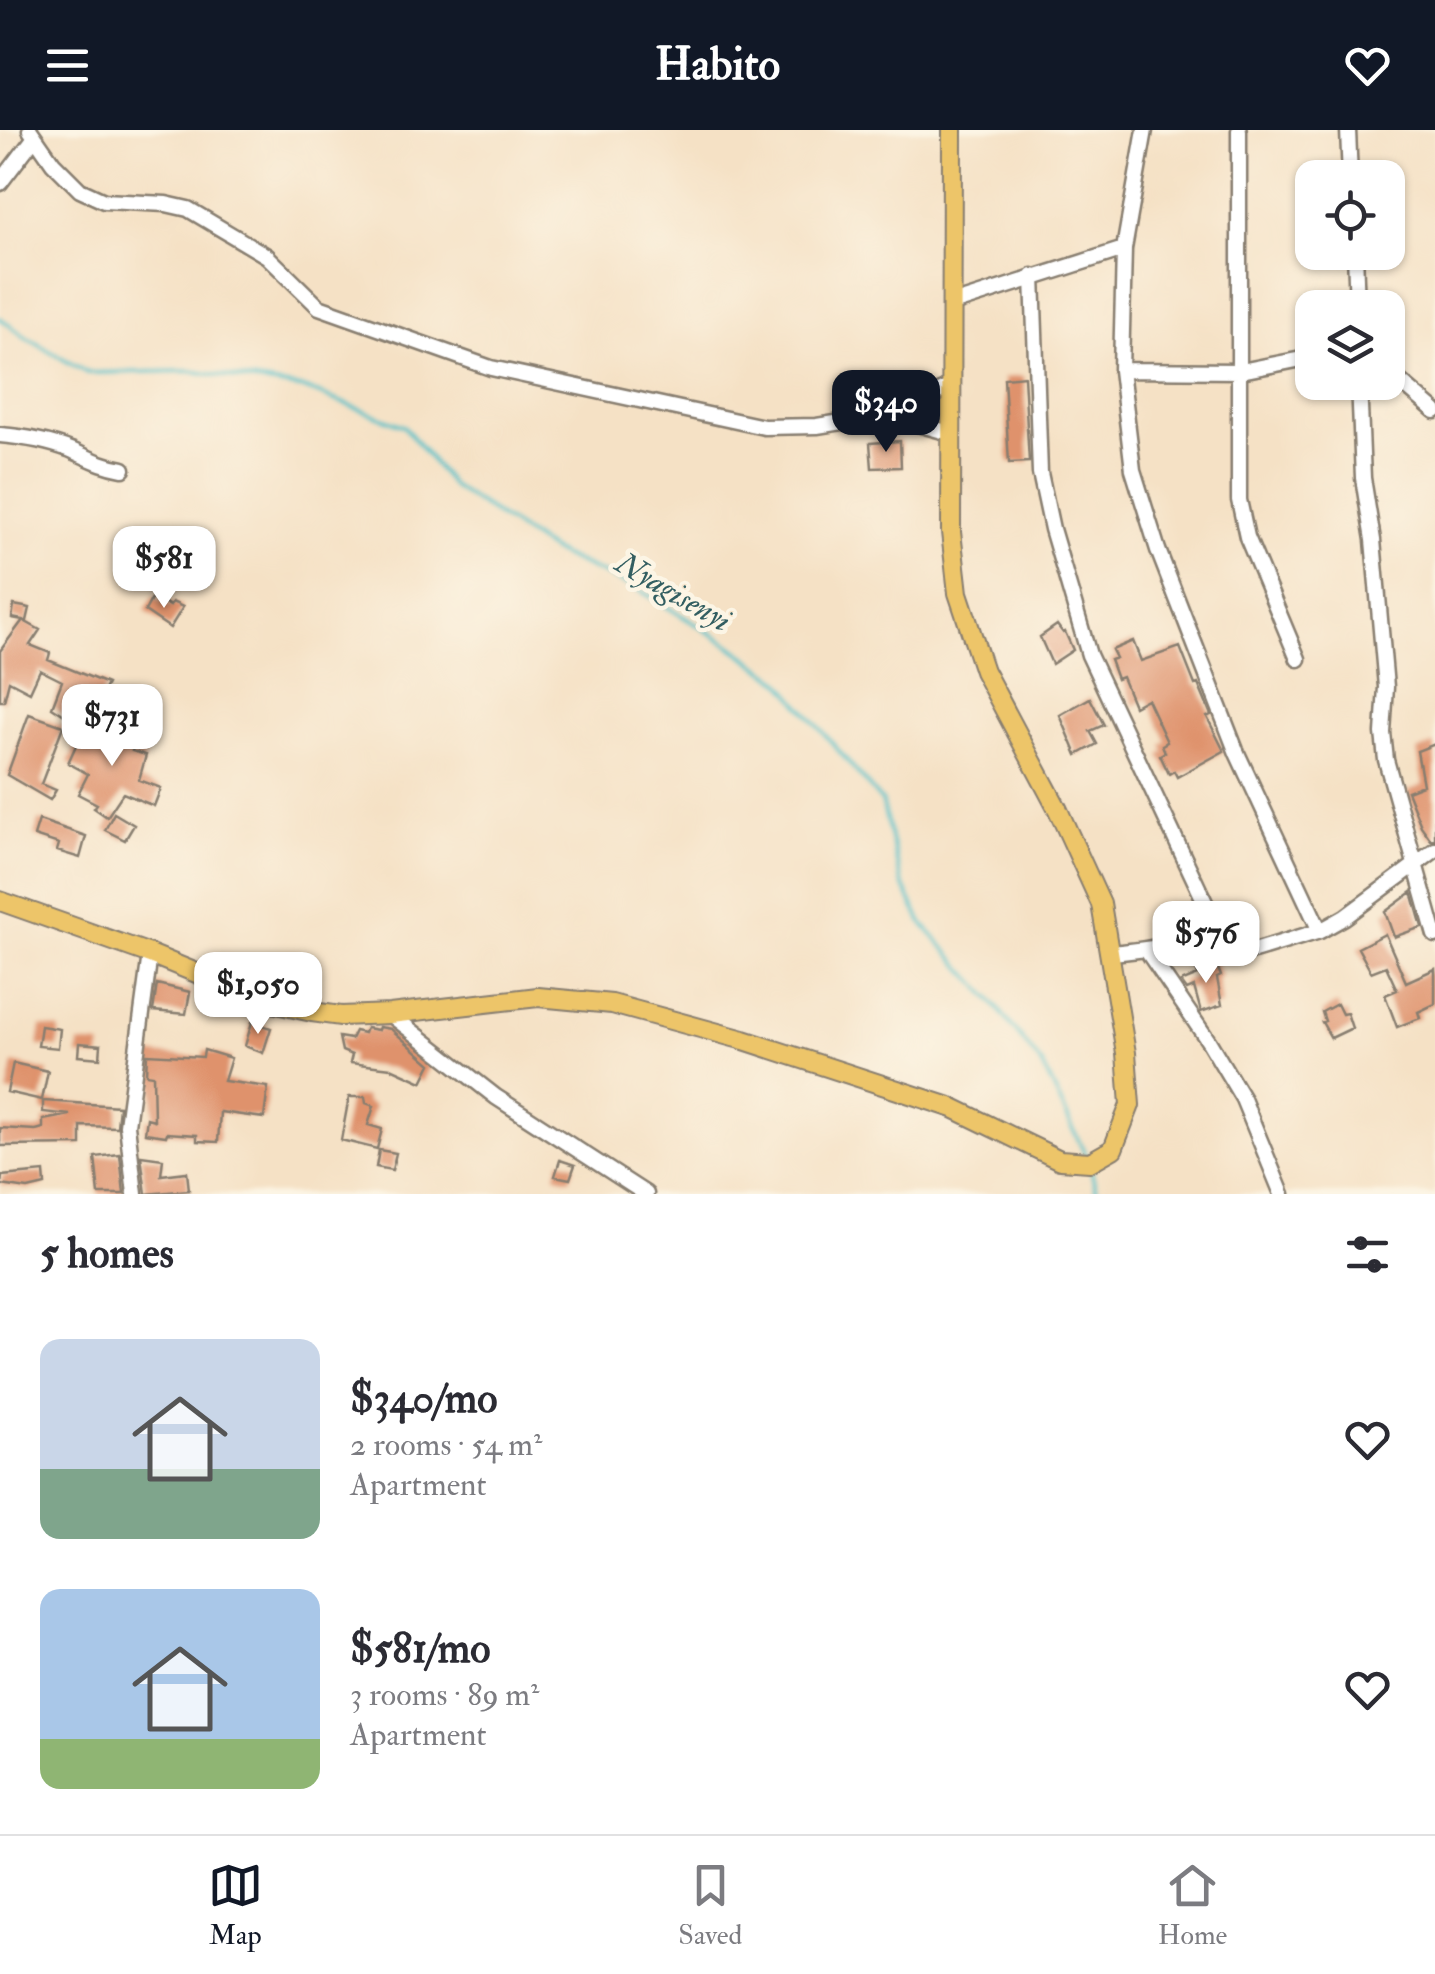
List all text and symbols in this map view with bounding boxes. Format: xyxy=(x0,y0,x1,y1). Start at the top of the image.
text: Habito xyxy=(655,37,780,93)
icon: menu xyxy=(40,38,95,93)
icon: heart xyxy=(1340,38,1395,93)
map controls xyxy=(1295,160,1405,400)
button: locate xyxy=(1295,160,1405,270)
button: layers xyxy=(1295,290,1405,400)
pin: $340 xyxy=(827,370,945,455)
text: $340 xyxy=(854,382,918,422)
pin: $581 xyxy=(105,526,223,611)
text: $581 xyxy=(135,538,193,578)
water label: Nyagisenyi xyxy=(607,542,738,641)
pin: $731 xyxy=(53,684,171,769)
text: $731 xyxy=(84,696,140,736)
pin: $576 xyxy=(1147,901,1265,986)
text: $576 xyxy=(1175,913,1238,953)
pin: $1,050 xyxy=(177,952,339,1037)
text: $1,050 xyxy=(216,964,300,1004)
icon: filters xyxy=(1340,1227,1395,1282)
text: 5 homes xyxy=(40,1228,174,1280)
text: $340/mo xyxy=(350,1373,498,1425)
icon: home xyxy=(120,1379,240,1499)
icon: heart xyxy=(1340,1412,1395,1467)
text: 2 rooms · 54 m² xyxy=(350,1425,542,1465)
text: Apartment xyxy=(350,1465,487,1505)
text: $581/mo xyxy=(350,1623,491,1675)
icon: home xyxy=(120,1629,240,1749)
icon: heart xyxy=(1340,1662,1395,1717)
text: 3 rooms · 89 m² xyxy=(350,1675,539,1715)
text: Apartment xyxy=(350,1715,487,1755)
tab: Map xyxy=(208,1858,263,1953)
tab: Saved xyxy=(678,1858,742,1953)
tab: Home xyxy=(1158,1858,1227,1953)

